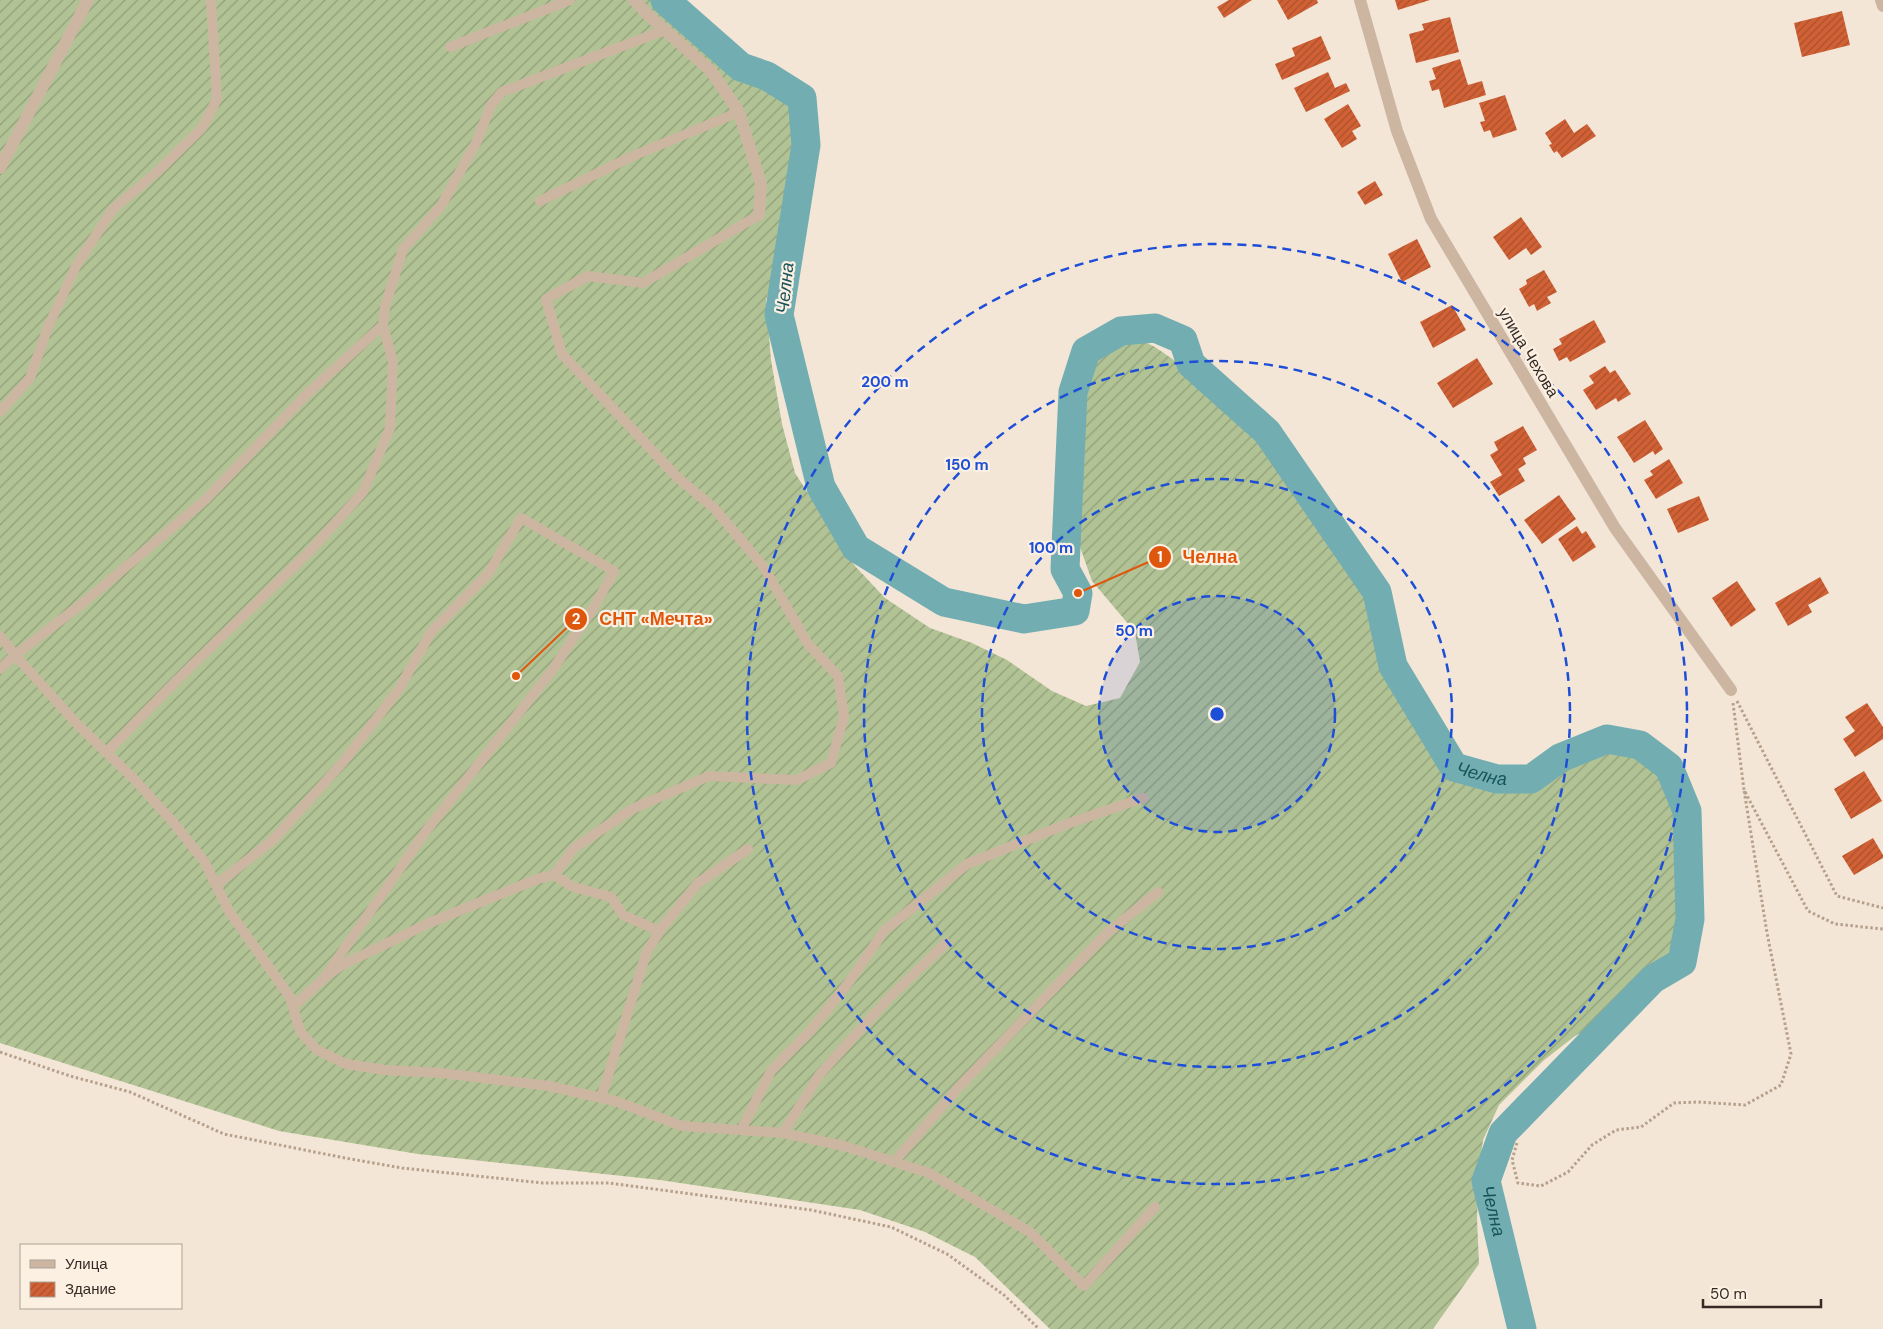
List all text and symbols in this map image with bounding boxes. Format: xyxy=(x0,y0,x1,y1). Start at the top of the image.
water label: Челна xyxy=(770,261,800,315)
street label: улица Чехова xyxy=(1493,303,1564,401)
text: 200 m xyxy=(861,372,909,392)
text: 150 m xyxy=(946,455,989,475)
text: 100 m xyxy=(1029,538,1073,558)
callout: Челна xyxy=(1148,540,1248,573)
text: Челна xyxy=(1183,545,1238,569)
text: 1 xyxy=(1157,547,1163,567)
callout: СНТ «Мечта» xyxy=(564,602,722,635)
text: СНТ «Мечта» xyxy=(599,607,713,631)
text: 2 xyxy=(572,609,581,629)
text: 50 m xyxy=(1115,621,1153,641)
centre of rings xyxy=(1208,705,1226,723)
water label: Челна xyxy=(1454,756,1507,791)
water label: Челна xyxy=(1476,1183,1511,1239)
legend xyxy=(20,1244,182,1309)
text: Улица xyxy=(65,1254,108,1274)
scale bar xyxy=(1703,1276,1820,1308)
text: Здание xyxy=(65,1279,116,1299)
text: 50 m xyxy=(1710,1284,1747,1304)

